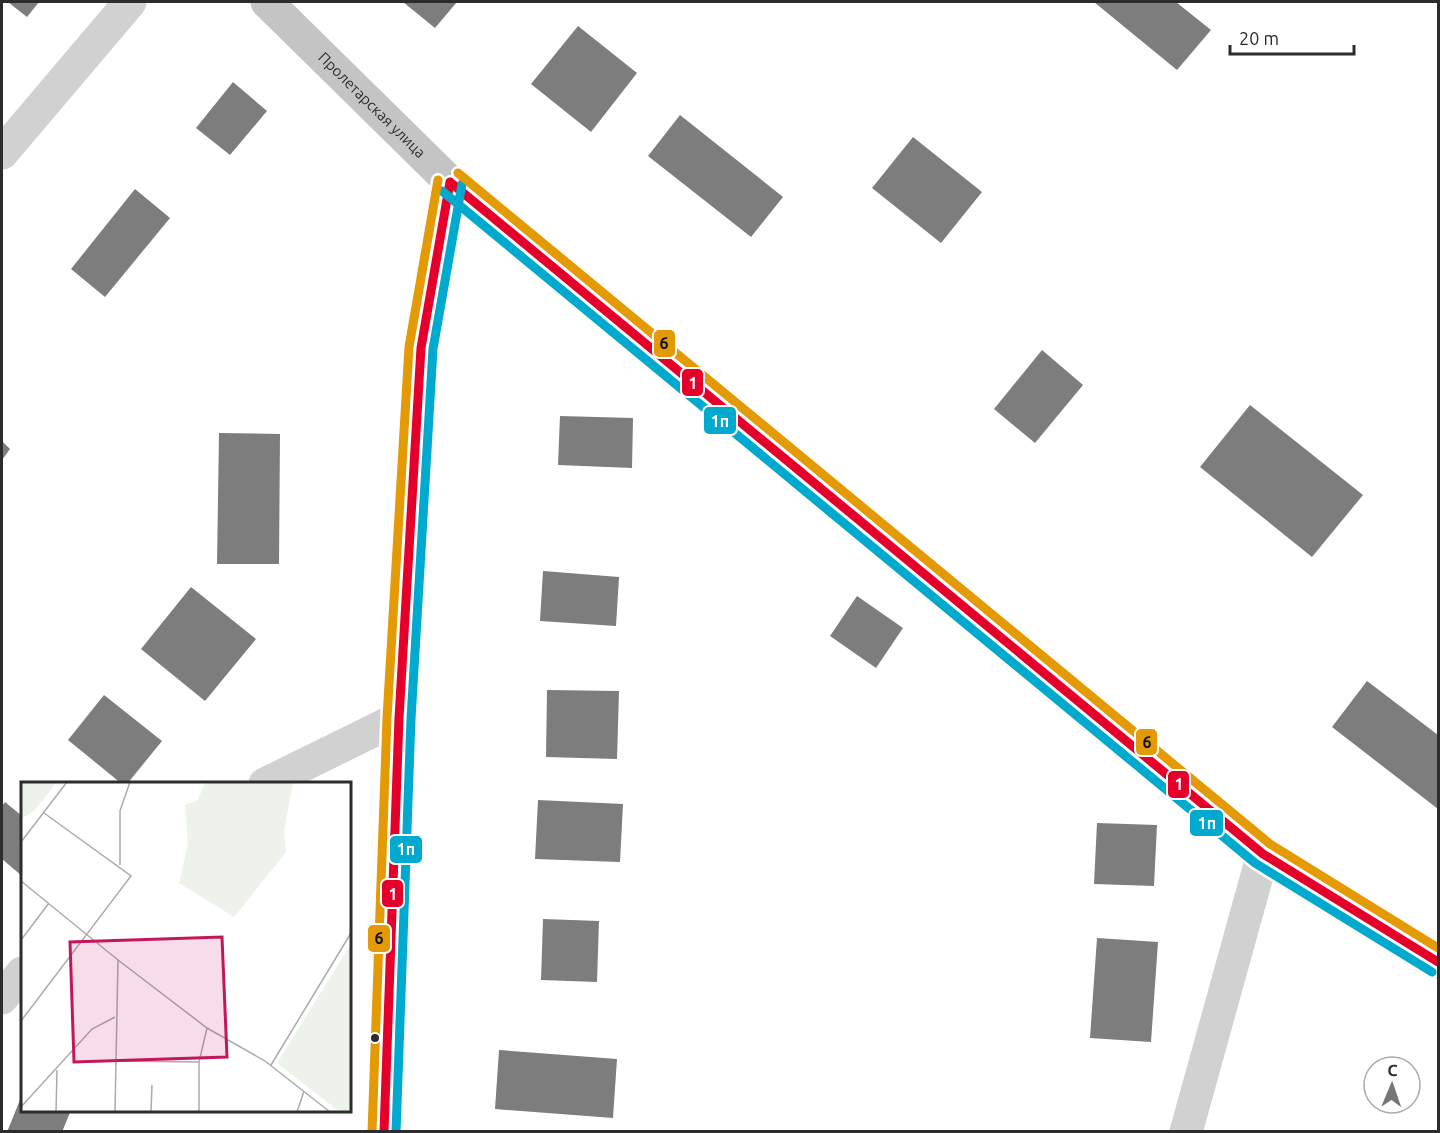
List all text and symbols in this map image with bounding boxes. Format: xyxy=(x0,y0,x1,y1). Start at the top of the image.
scale bar xyxy=(1230,18,1354,56)
text: 20 m xyxy=(1239,28,1279,48)
street label: Пролетарская улица xyxy=(315,48,429,161)
line badge: 6 xyxy=(653,329,676,358)
text: 6 xyxy=(659,334,669,352)
line badge: 1 xyxy=(681,368,704,397)
text: 1 xyxy=(688,374,698,392)
line badge: 1п xyxy=(703,406,737,435)
text: 1п xyxy=(711,412,729,430)
line badge: 6 xyxy=(1135,728,1158,756)
text: 6 xyxy=(1142,733,1152,751)
line badge: 1 xyxy=(1167,770,1190,799)
text: 1 xyxy=(1174,775,1184,793)
inset map xyxy=(21,782,351,1112)
line badge: 1п xyxy=(1189,809,1224,837)
text: 1п xyxy=(1198,814,1216,832)
line badge: 1п xyxy=(389,835,423,864)
text: 1п xyxy=(397,840,415,858)
line badge: 1 xyxy=(381,879,404,908)
text: 1 xyxy=(388,885,398,903)
line badge: 6 xyxy=(367,924,391,953)
text: 6 xyxy=(374,929,384,947)
unlabelled marker xyxy=(369,1032,381,1044)
north arrow xyxy=(1362,1055,1422,1115)
text: С xyxy=(1387,1061,1398,1079)

